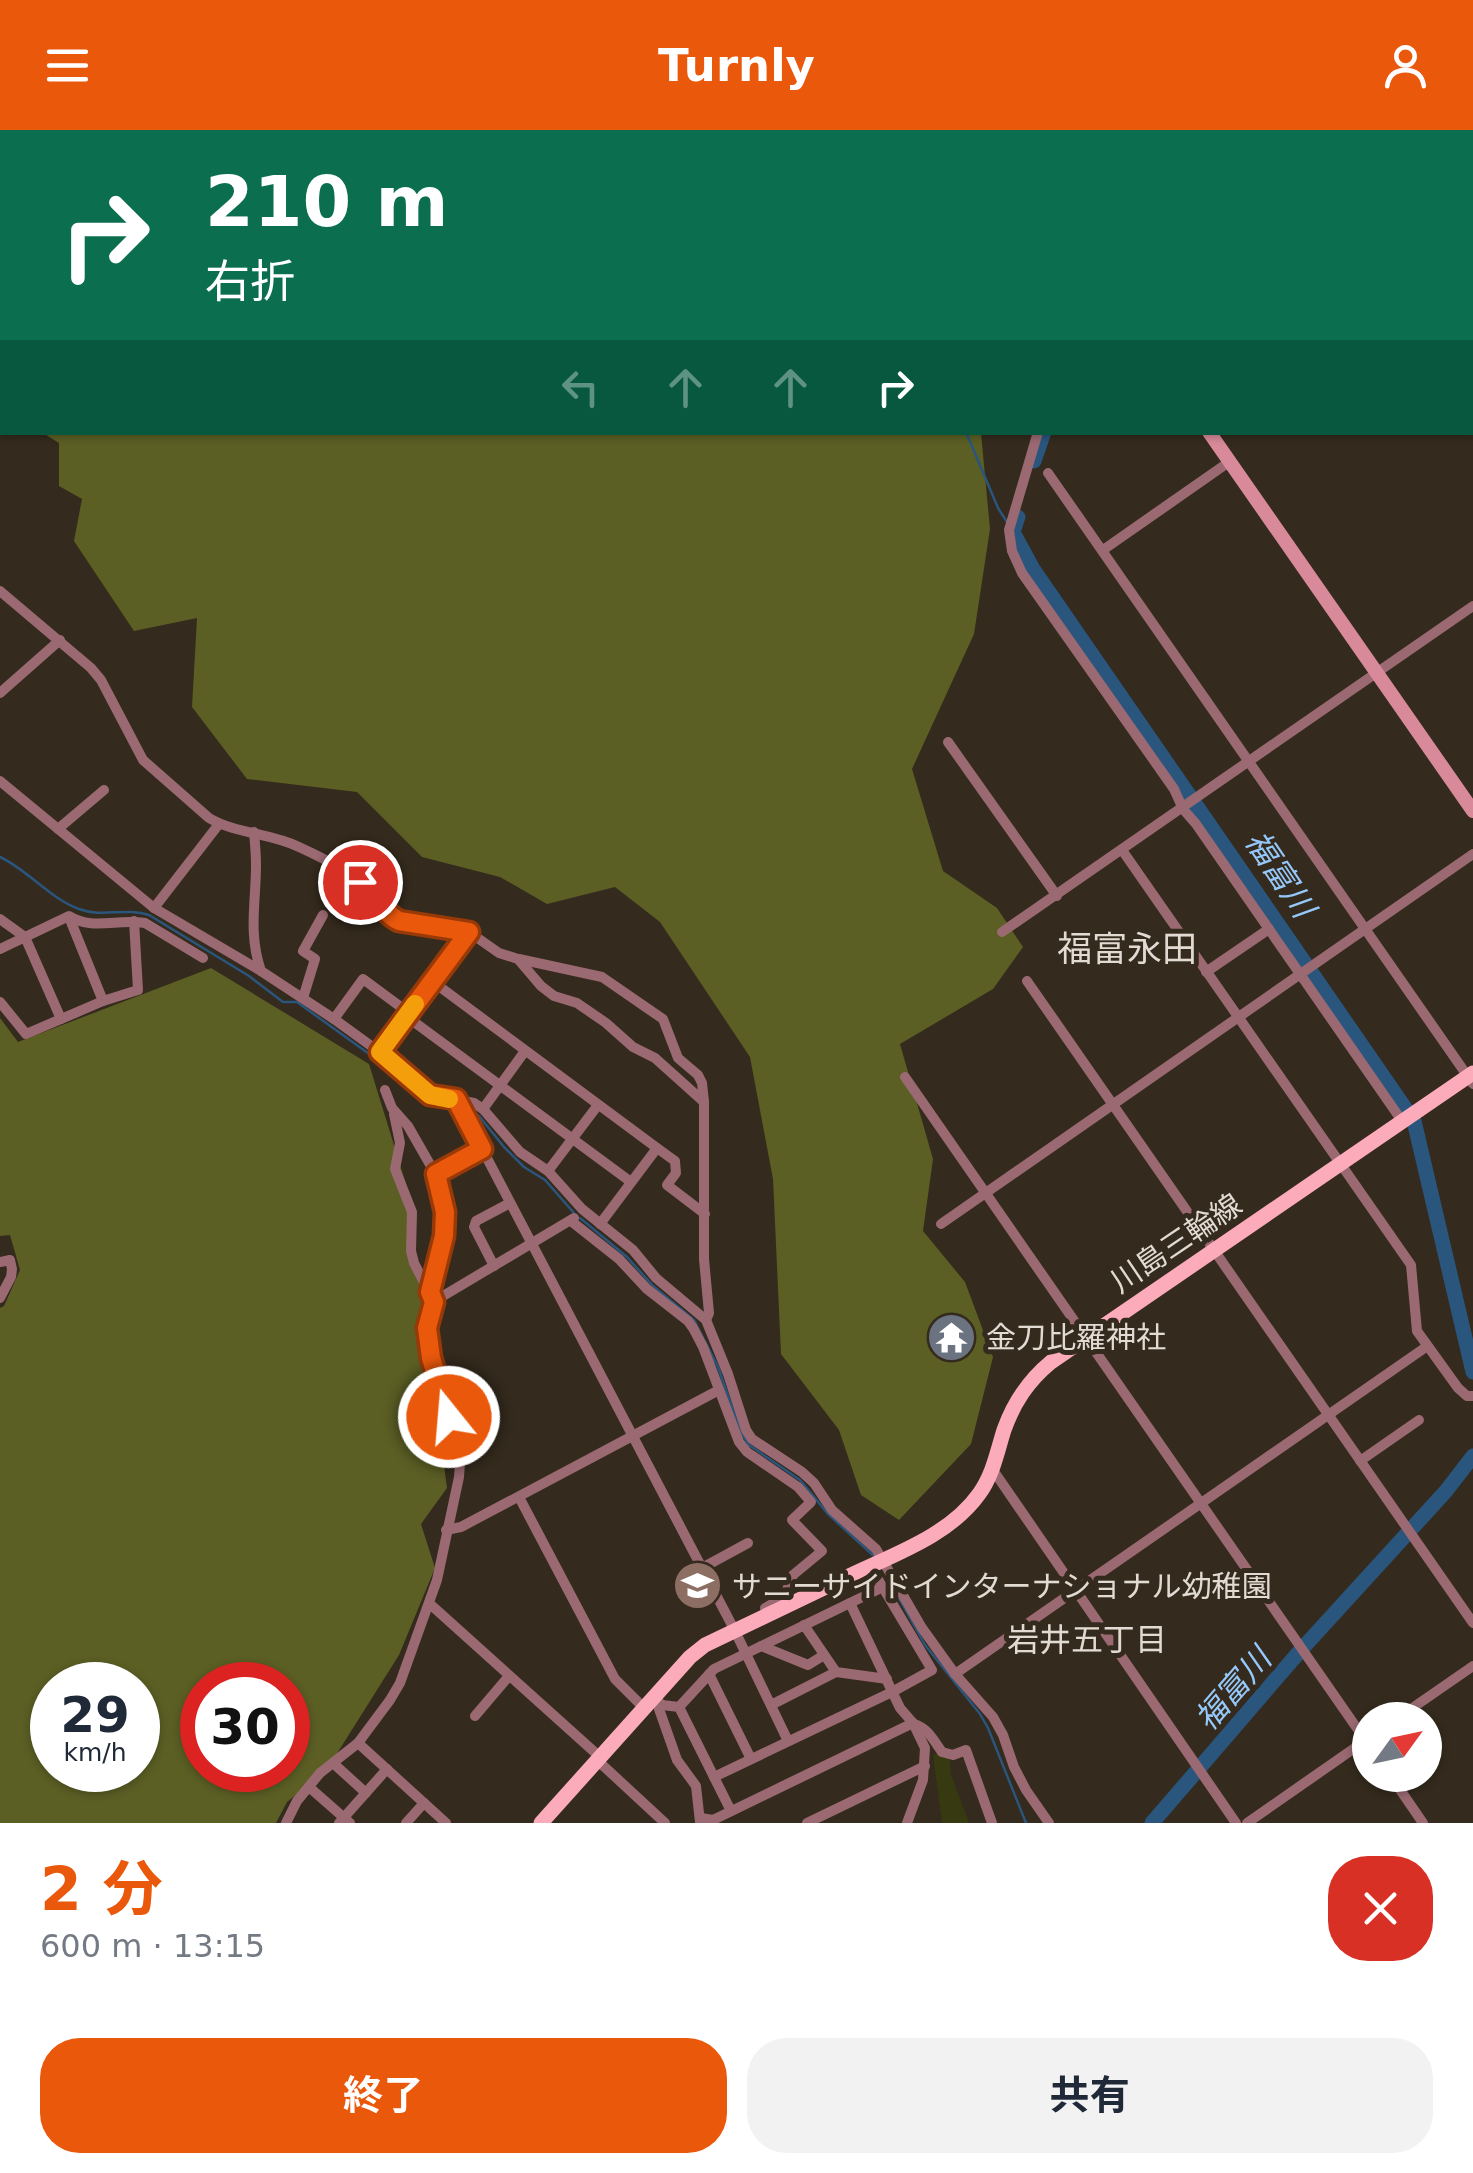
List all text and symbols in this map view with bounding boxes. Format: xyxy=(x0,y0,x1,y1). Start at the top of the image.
icon: menu xyxy=(40,38,95,93)
icon: person xyxy=(1378,38,1433,93)
text: Turnly xyxy=(658,39,815,92)
text: 210 m xyxy=(205,161,448,243)
icon: right xyxy=(40,170,170,300)
text: 右折 xyxy=(205,255,295,308)
icon: left xyxy=(553,360,608,415)
icon: ahead xyxy=(658,360,713,415)
icon: ahead xyxy=(763,360,818,415)
icon: right xyxy=(868,360,923,415)
water label: 福富川 xyxy=(1237,824,1324,927)
pin xyxy=(318,840,403,925)
icon: arrive xyxy=(333,855,388,910)
district label: 福富永田 xyxy=(1057,929,1197,969)
street label: 川島三輪線 xyxy=(1104,1187,1248,1299)
temple icon: 金刀比羅神社 xyxy=(925,1311,977,1363)
place label: 金刀比羅神社 xyxy=(986,1320,1166,1355)
position arrow xyxy=(397,1365,501,1469)
school or university icon: サニーサイドインターナショナル幼稚園 xyxy=(671,1560,723,1612)
place label: サニーサイドインターナショナル幼稚園 xyxy=(732,1569,1271,1604)
district label: 岩井五丁目 xyxy=(1007,1621,1167,1659)
water label: 福富川 xyxy=(1187,1638,1281,1738)
speed limit sign: 30 xyxy=(180,1662,310,1792)
text: 29 xyxy=(60,1686,130,1744)
north arrow xyxy=(1352,1702,1442,1792)
map controls xyxy=(1352,1702,1442,1792)
text: km/h xyxy=(63,1738,127,1767)
text: 2 分 xyxy=(40,1854,163,1924)
button: close xyxy=(1328,1856,1433,1961)
text: 600 m · 13:15 xyxy=(40,1927,265,1965)
button: 終了 xyxy=(40,2038,727,2153)
button: 共有 xyxy=(747,2038,1433,2153)

